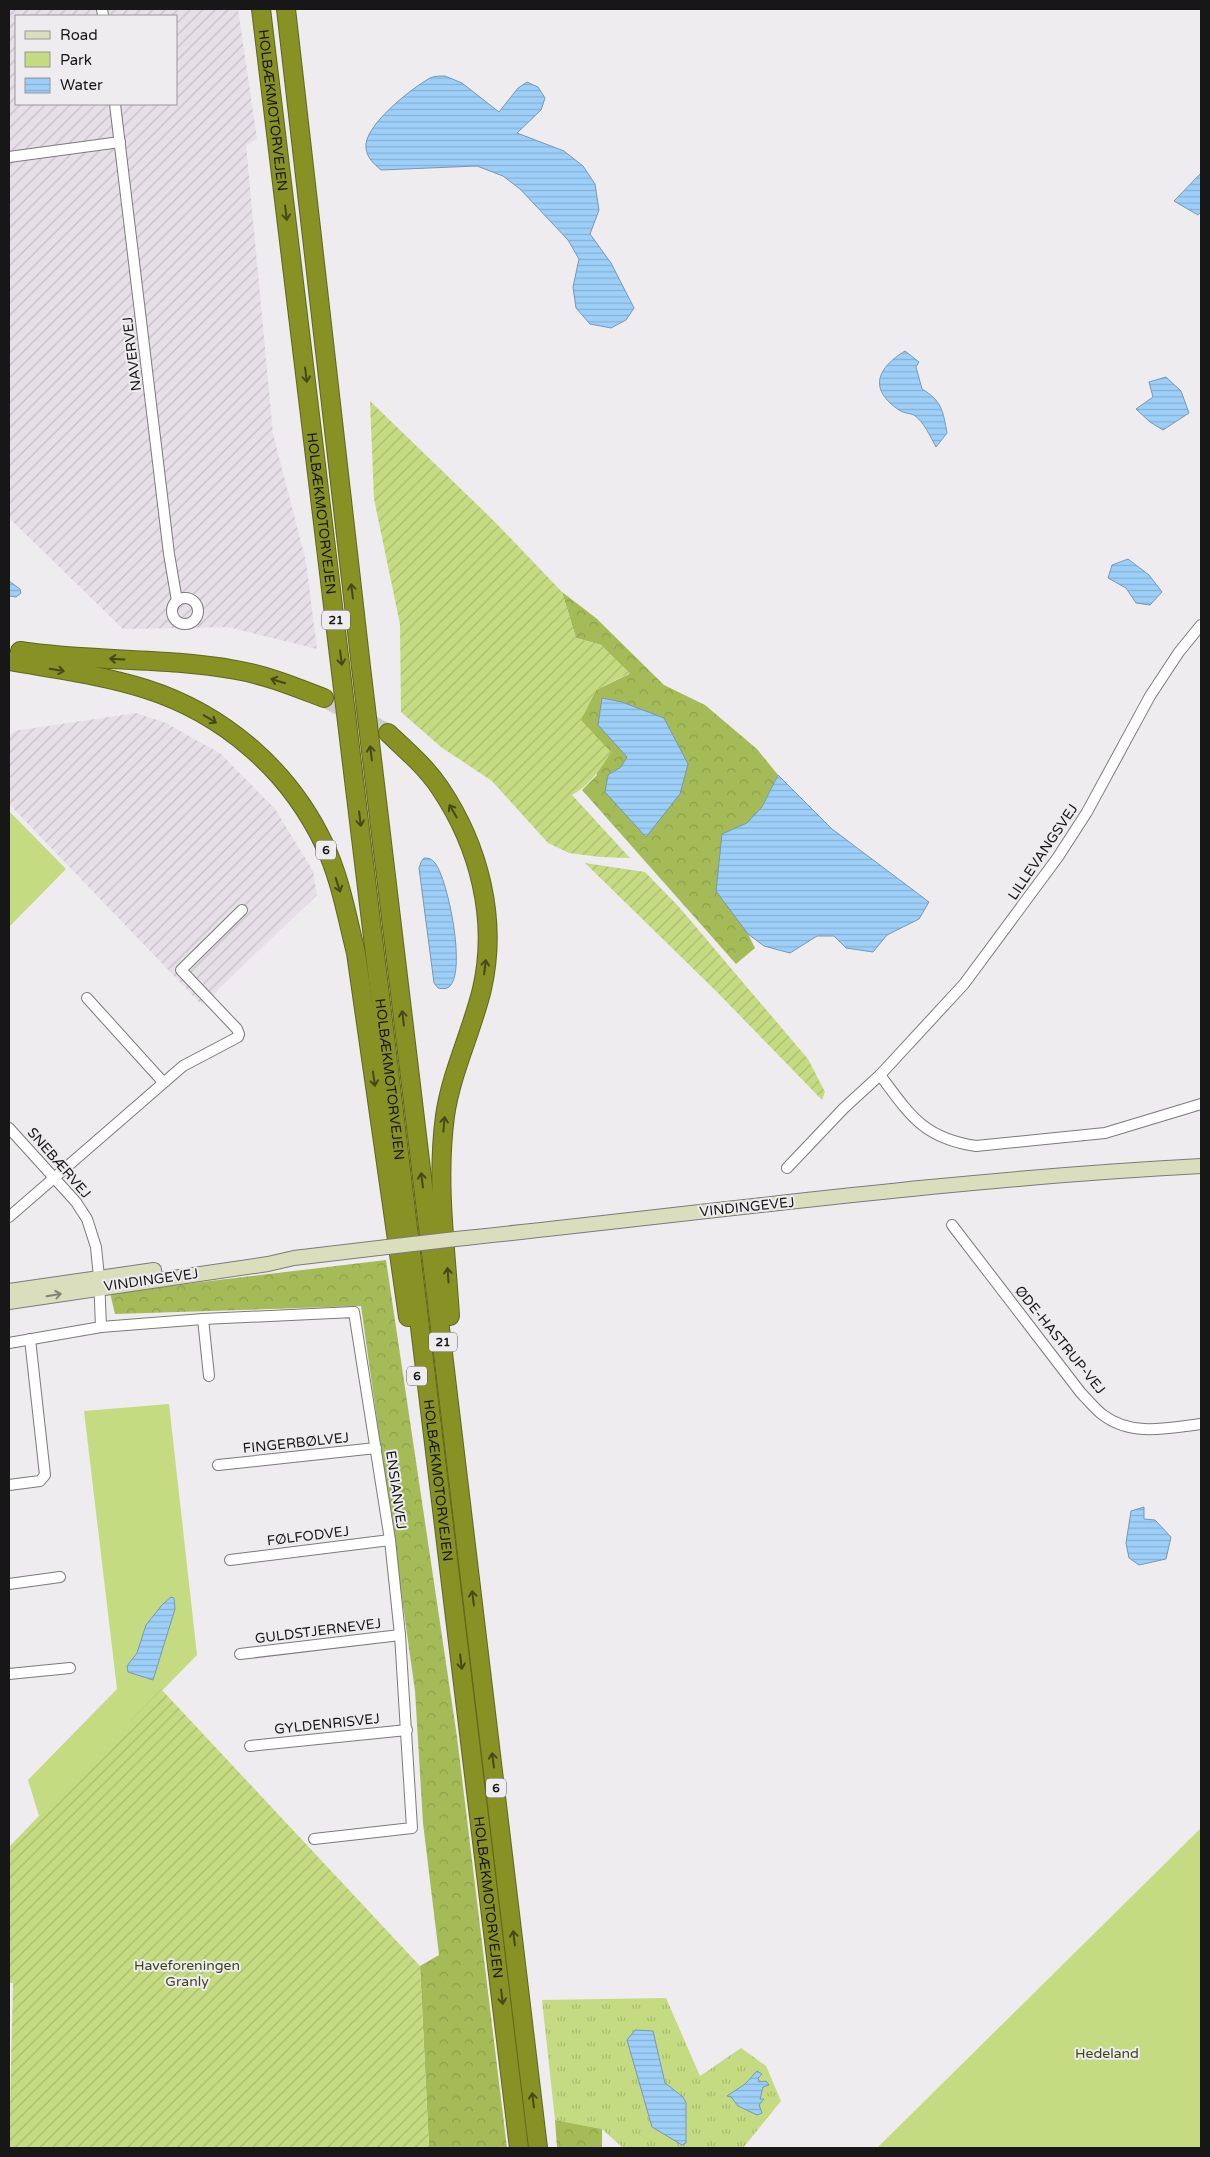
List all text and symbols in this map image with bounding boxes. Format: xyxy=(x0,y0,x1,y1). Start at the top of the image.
legend xyxy=(15,15,178,105)
text: Road xyxy=(60,26,98,44)
street label: HOLBÆKMOTORVEJEN xyxy=(255,28,291,192)
text: Park xyxy=(60,51,92,69)
text: Water xyxy=(60,76,103,94)
one-way arrow xyxy=(281,205,291,221)
street label: NAVERVEJ xyxy=(119,316,145,392)
one-way arrow xyxy=(301,366,311,382)
street label: HOLBÆKMOTORVEJEN xyxy=(304,431,340,595)
one-way arrow xyxy=(347,584,357,600)
road number: 21 xyxy=(322,610,350,630)
one-way arrow xyxy=(336,649,346,665)
one-way arrow xyxy=(110,655,126,664)
one-way arrow xyxy=(48,665,64,675)
one-way arrow xyxy=(270,675,286,685)
one-way arrow xyxy=(203,714,217,724)
one-way arrow xyxy=(366,745,376,761)
street label: LILLEVANGSVEJ xyxy=(1005,801,1081,903)
one-way arrow xyxy=(448,805,458,819)
one-way arrow xyxy=(355,811,365,827)
road number: 6 xyxy=(316,840,336,860)
one-way arrow xyxy=(334,876,343,892)
one-way arrow xyxy=(480,960,490,976)
street label: HOLBÆKMOTORVEJEN xyxy=(372,997,408,1161)
one-way arrow xyxy=(398,1011,408,1027)
one-way arrow xyxy=(369,1070,379,1086)
one-way arrow xyxy=(440,1117,449,1133)
street label: SNEBÆRVEJ xyxy=(24,1124,94,1202)
one-way arrow xyxy=(417,1172,427,1188)
street label: VINDINGEVEJ xyxy=(699,1194,795,1220)
street label: VINDINGEVEJ xyxy=(103,1265,199,1295)
one-way arrow xyxy=(443,1267,452,1283)
street label: ØDE-HASTRUP-VEJ xyxy=(1011,1282,1109,1398)
one-way arrow xyxy=(46,1289,62,1299)
road number: 21 xyxy=(429,1332,457,1351)
road number: 6 xyxy=(407,1366,427,1385)
street label: HOLBÆKMOTORVEJEN xyxy=(420,1398,457,1562)
street label: FINGERBØLVEJ xyxy=(242,1429,350,1457)
street label: ENSIANVEJ xyxy=(382,1449,410,1531)
street label: FØLFODVEJ xyxy=(266,1523,350,1549)
one-way arrow xyxy=(468,1591,478,1607)
street label: GULDSTJERNEVEJ xyxy=(254,1615,382,1647)
one-way arrow xyxy=(456,1654,466,1670)
street label: GYLDENRISVEJ xyxy=(273,1710,381,1738)
one-way arrow xyxy=(488,1752,498,1768)
road number: 6 xyxy=(486,1779,506,1798)
street label: HOLBÆKMOTORVEJEN xyxy=(471,1815,507,1979)
one-way arrow xyxy=(509,1931,519,1947)
park label: Haveforeningen Granly xyxy=(134,1957,240,1990)
one-way arrow xyxy=(497,1989,507,2005)
park label: Hedeland xyxy=(1075,2045,1139,2062)
one-way arrow xyxy=(528,2092,538,2108)

